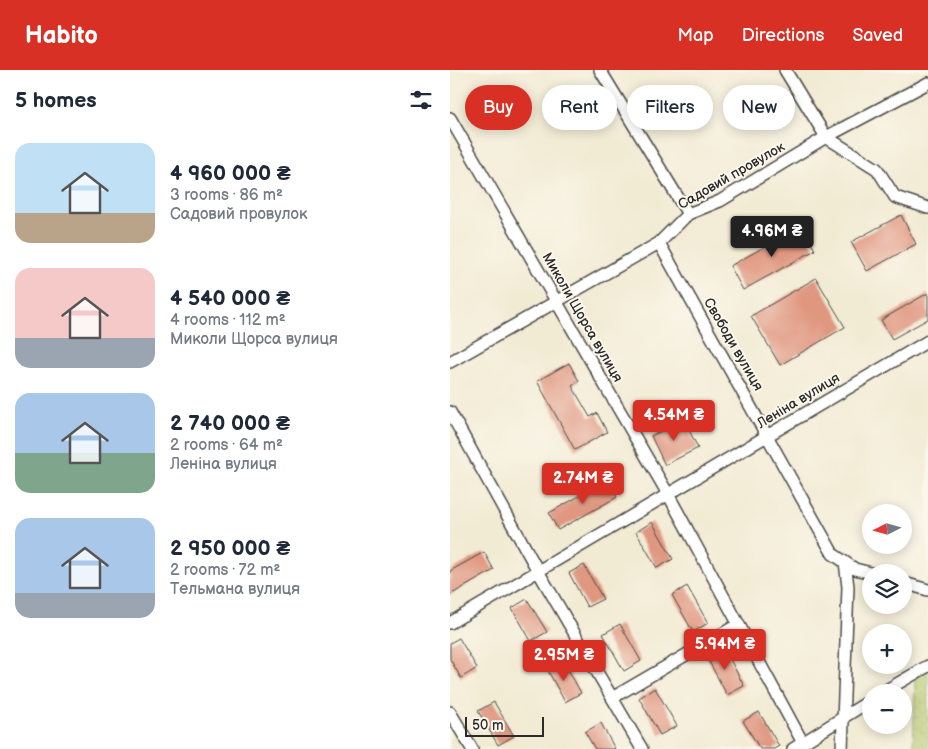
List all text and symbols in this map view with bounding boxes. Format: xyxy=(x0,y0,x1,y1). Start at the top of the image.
text: Habito xyxy=(25,21,98,50)
text: Map xyxy=(678,25,714,46)
text: Directions xyxy=(742,25,824,46)
text: Saved xyxy=(852,25,903,46)
chip: Buy xyxy=(465,85,532,130)
chip: Rent xyxy=(542,85,617,130)
chip: Filters xyxy=(627,85,713,130)
chip: New xyxy=(723,85,795,130)
icon: filters xyxy=(407,86,435,114)
text: 5 homes xyxy=(15,88,97,113)
street label: Садовий провулок xyxy=(675,138,788,213)
text: 4 960 000 ₴ xyxy=(170,161,291,186)
icon: home xyxy=(55,163,115,223)
text: 3 rooms · 86 m² xyxy=(170,186,283,205)
text: Садовий провулок xyxy=(170,205,307,224)
pin: 4.96M ₴ xyxy=(726,216,818,258)
text: 4.96M ₴ xyxy=(742,222,802,241)
street label: Миколи Щорса вулиця xyxy=(539,249,627,385)
text: 4 540 000 ₴ xyxy=(170,286,290,311)
icon: home xyxy=(55,288,115,348)
street label: Свободи вулиця xyxy=(700,295,767,394)
text: 4 rooms · 112 m² xyxy=(170,311,286,330)
text: Миколи Щорса вулиця xyxy=(170,330,338,349)
street label: Леніна вулиця xyxy=(753,369,843,432)
pin: 4.54M ₴ xyxy=(628,400,720,442)
text: 4.54M ₴ xyxy=(644,406,704,425)
text: 2 740 000 ₴ xyxy=(170,411,290,436)
icon: home xyxy=(55,413,115,473)
text: 2 rooms · 64 m² xyxy=(170,436,283,455)
text: Леніна вулиця xyxy=(170,455,277,474)
pin: 2.74M ₴ xyxy=(537,462,629,505)
text: 2.74M ₴ xyxy=(553,469,613,488)
north arrow xyxy=(862,504,912,554)
map controls xyxy=(862,504,912,734)
text: 2 950 000 ₴ xyxy=(170,536,290,561)
icon: home xyxy=(55,538,115,598)
text: 2 rooms · 72 m² xyxy=(170,561,280,580)
button: layers xyxy=(862,564,912,614)
text: Тельмана вулиця xyxy=(170,580,300,599)
button: + xyxy=(862,624,912,674)
pin: 5.94M ₴ xyxy=(679,628,771,671)
text: 5.94M ₴ xyxy=(695,635,755,654)
pin: 2.95M ₴ xyxy=(518,640,610,682)
text: 2.95M ₴ xyxy=(534,646,594,665)
button: − xyxy=(862,684,912,734)
scale bar xyxy=(465,714,544,737)
text: 50 m xyxy=(472,717,504,734)

